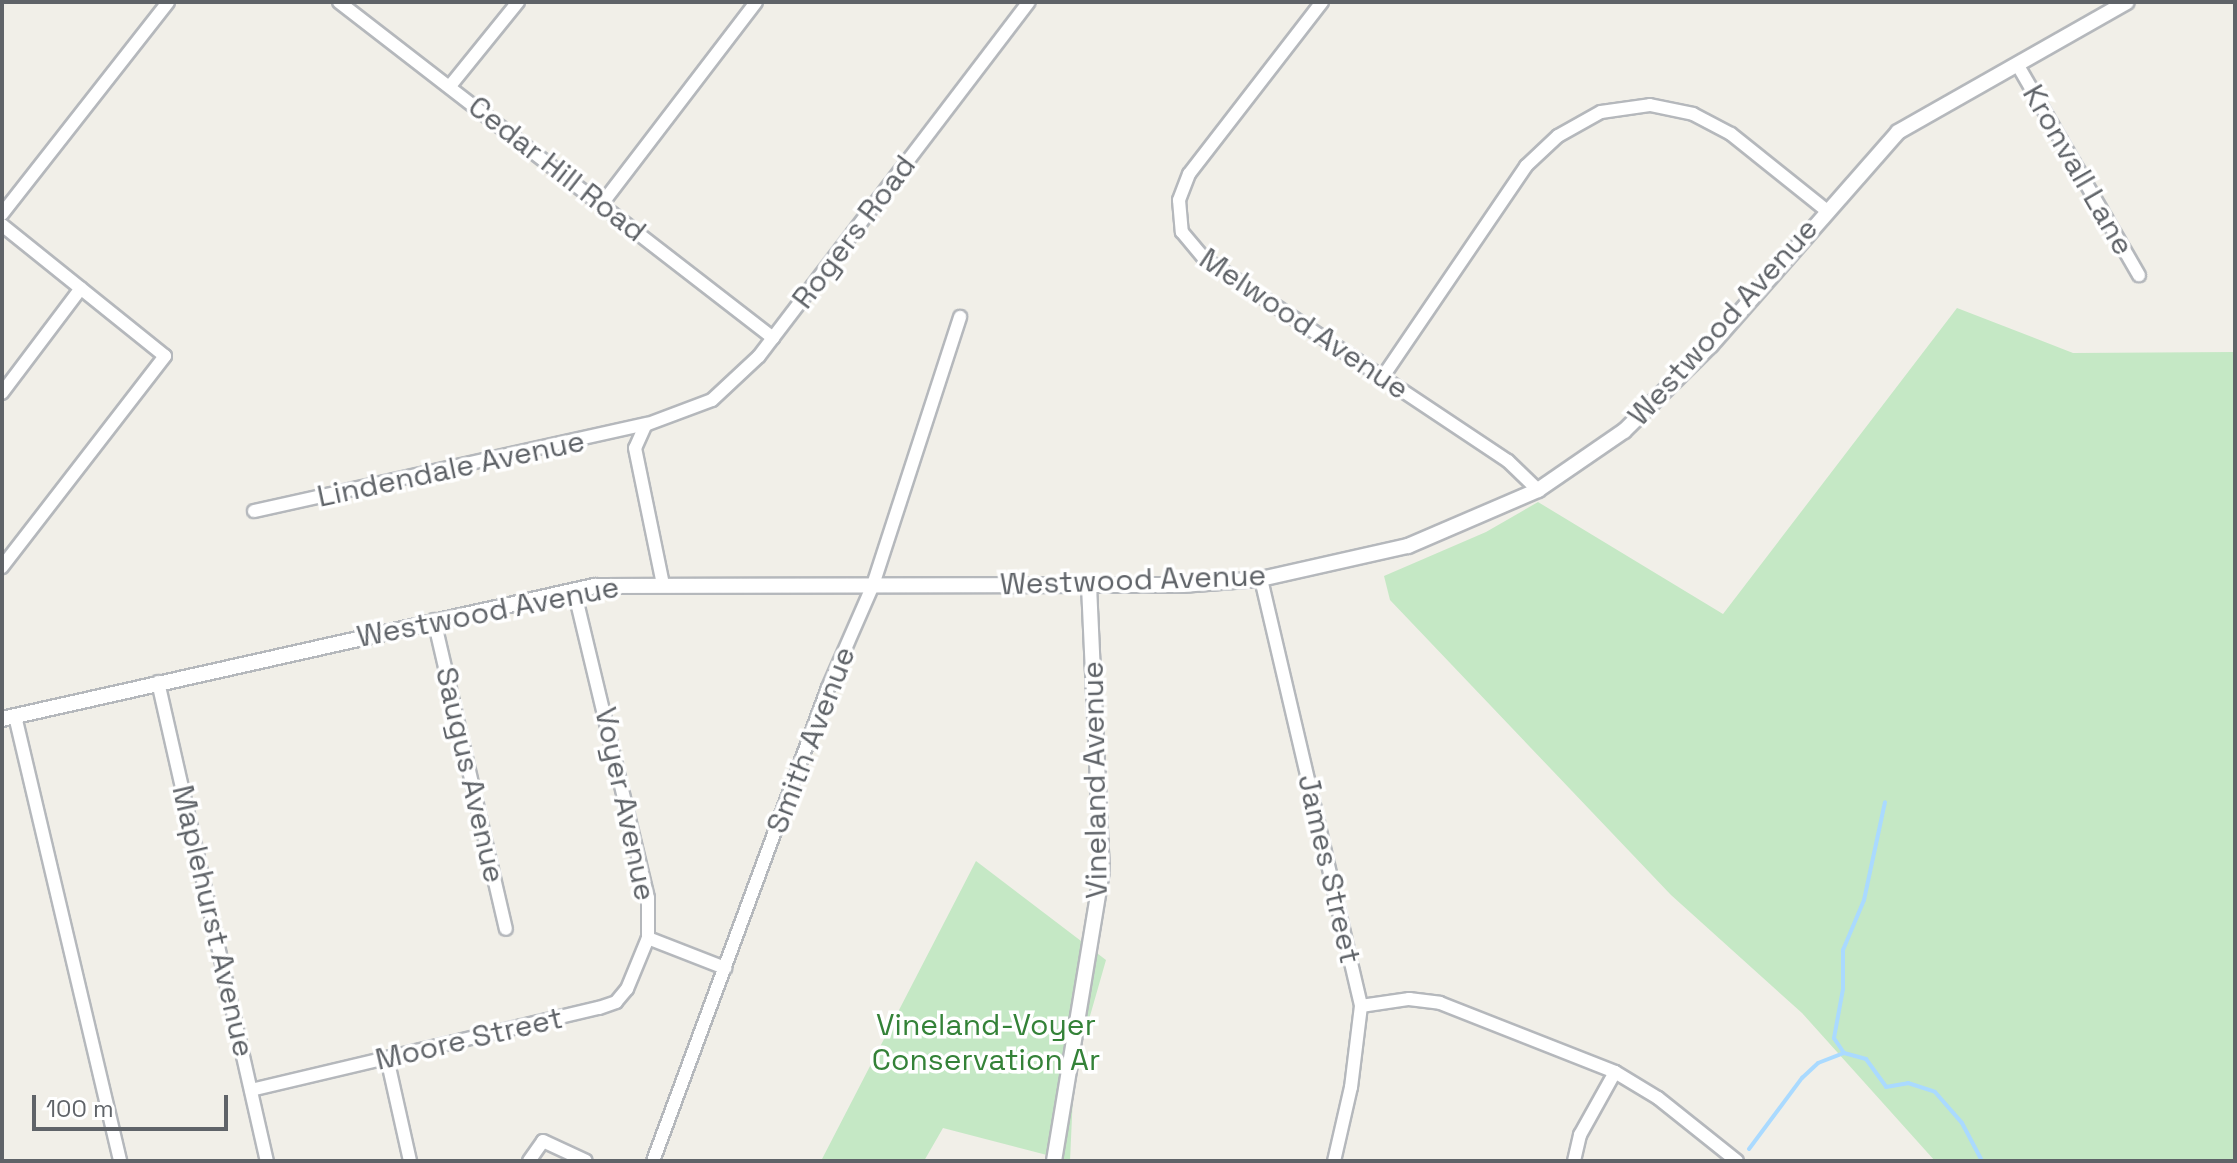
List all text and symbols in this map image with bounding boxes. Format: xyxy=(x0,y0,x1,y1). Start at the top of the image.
street label: Kronvall Lane xyxy=(2015,78,2141,262)
street label: Cedar Hill Road xyxy=(461,88,653,250)
street label: Rogers Road xyxy=(785,148,923,316)
street label: Westwood Avenue xyxy=(1620,211,1826,433)
street label: Melwood Avenue xyxy=(1192,241,1416,407)
street label: Lindendale Avenue xyxy=(314,423,588,515)
street label: Westwood Avenue xyxy=(999,557,1267,603)
street label: Westwood Avenue xyxy=(354,569,622,655)
street label: Smith Avenue xyxy=(759,641,863,839)
street label: Vineland Avenue xyxy=(1075,661,1115,899)
street label: Saugus Avenue xyxy=(428,663,512,887)
street label: Voyer Avenue xyxy=(587,704,663,904)
street label: James Street xyxy=(1290,771,1368,967)
street label: Maplehurst Avenue xyxy=(164,781,262,1061)
street label: Moore Street xyxy=(372,1000,566,1078)
park label: Vineland-Voyer Conservation Ar xyxy=(871,1007,1101,1078)
scale bar xyxy=(36,1079,232,1129)
text: 100 m xyxy=(46,1093,114,1124)

